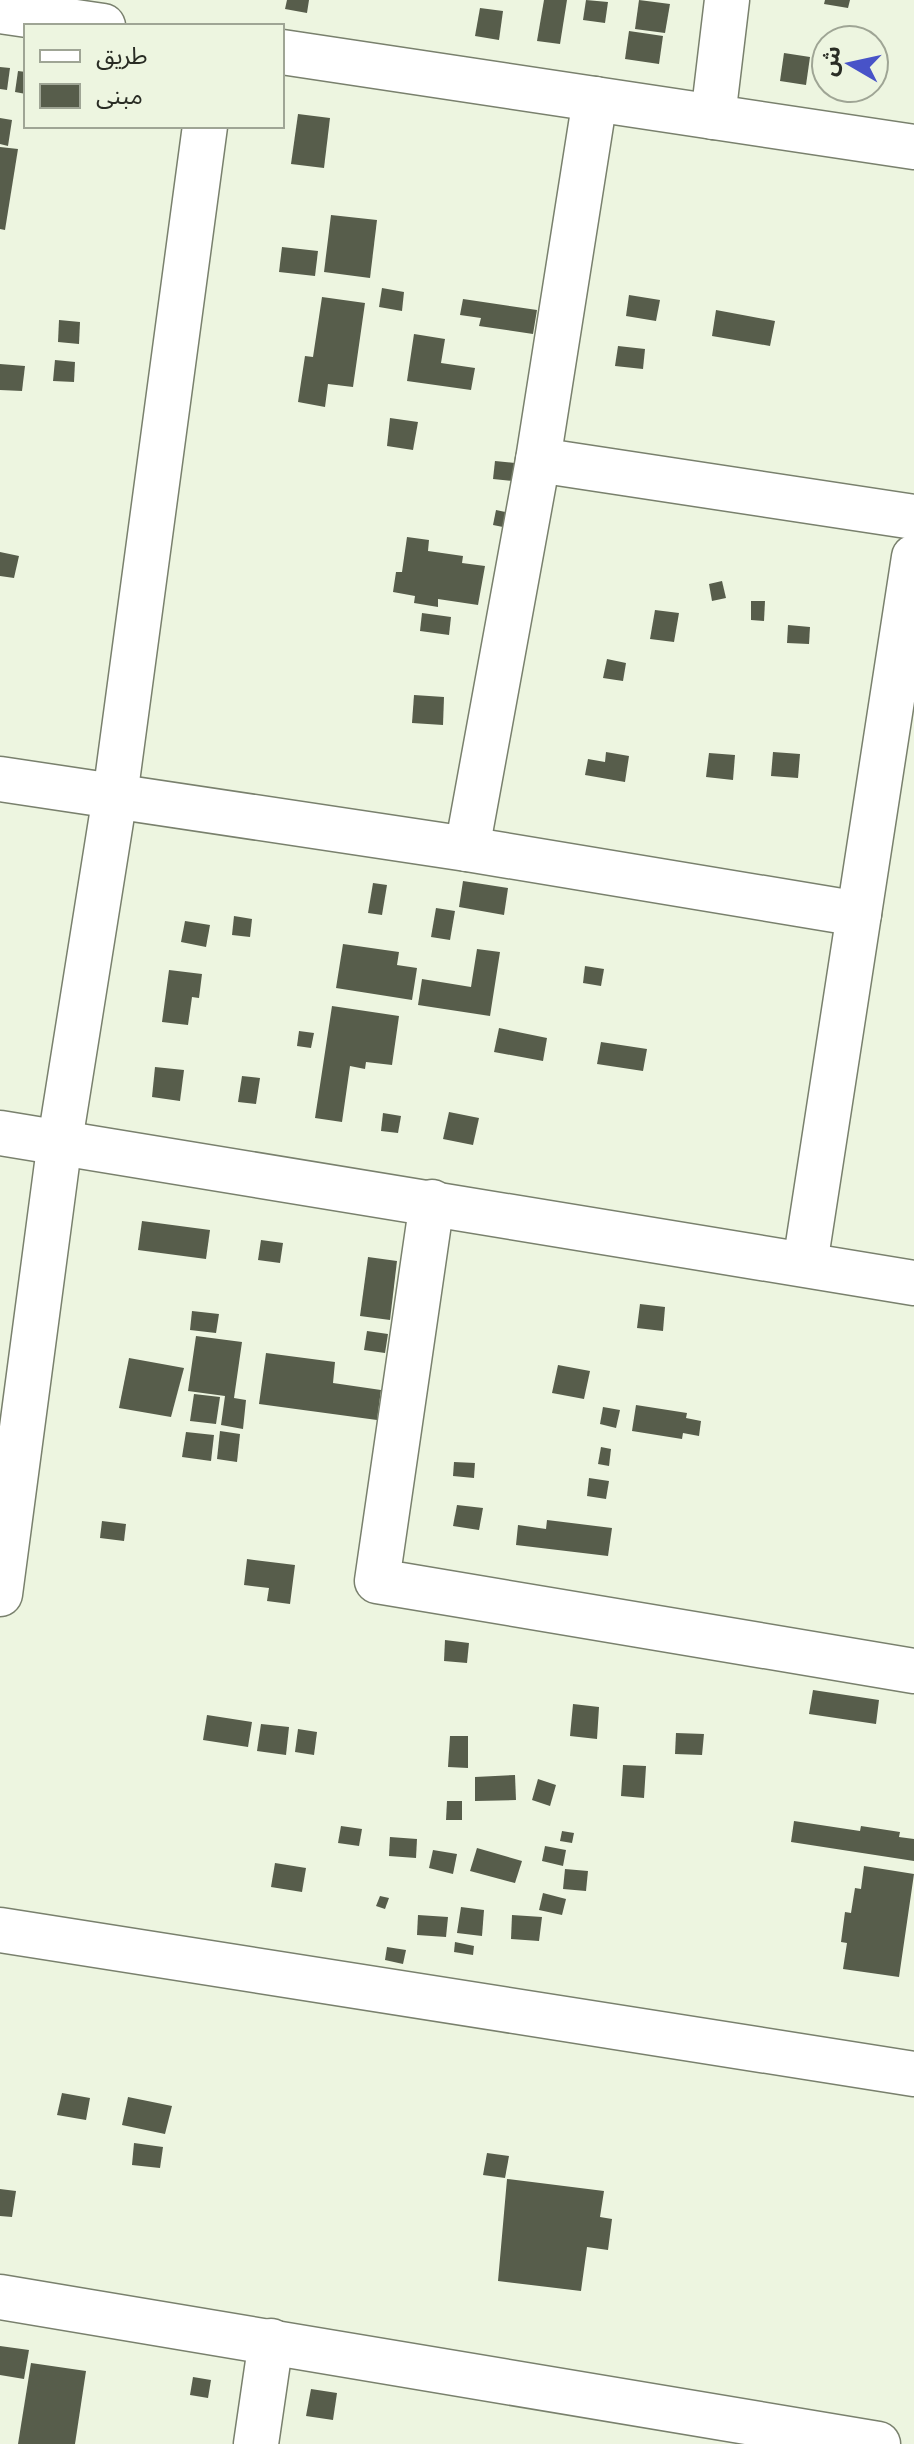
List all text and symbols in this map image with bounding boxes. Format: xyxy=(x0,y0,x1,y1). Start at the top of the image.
legend xyxy=(24,24,284,128)
north arrow xyxy=(810,24,890,104)
text: طريق xyxy=(96,42,148,71)
text: ش xyxy=(815,44,846,78)
text: مبنى xyxy=(96,82,143,110)

